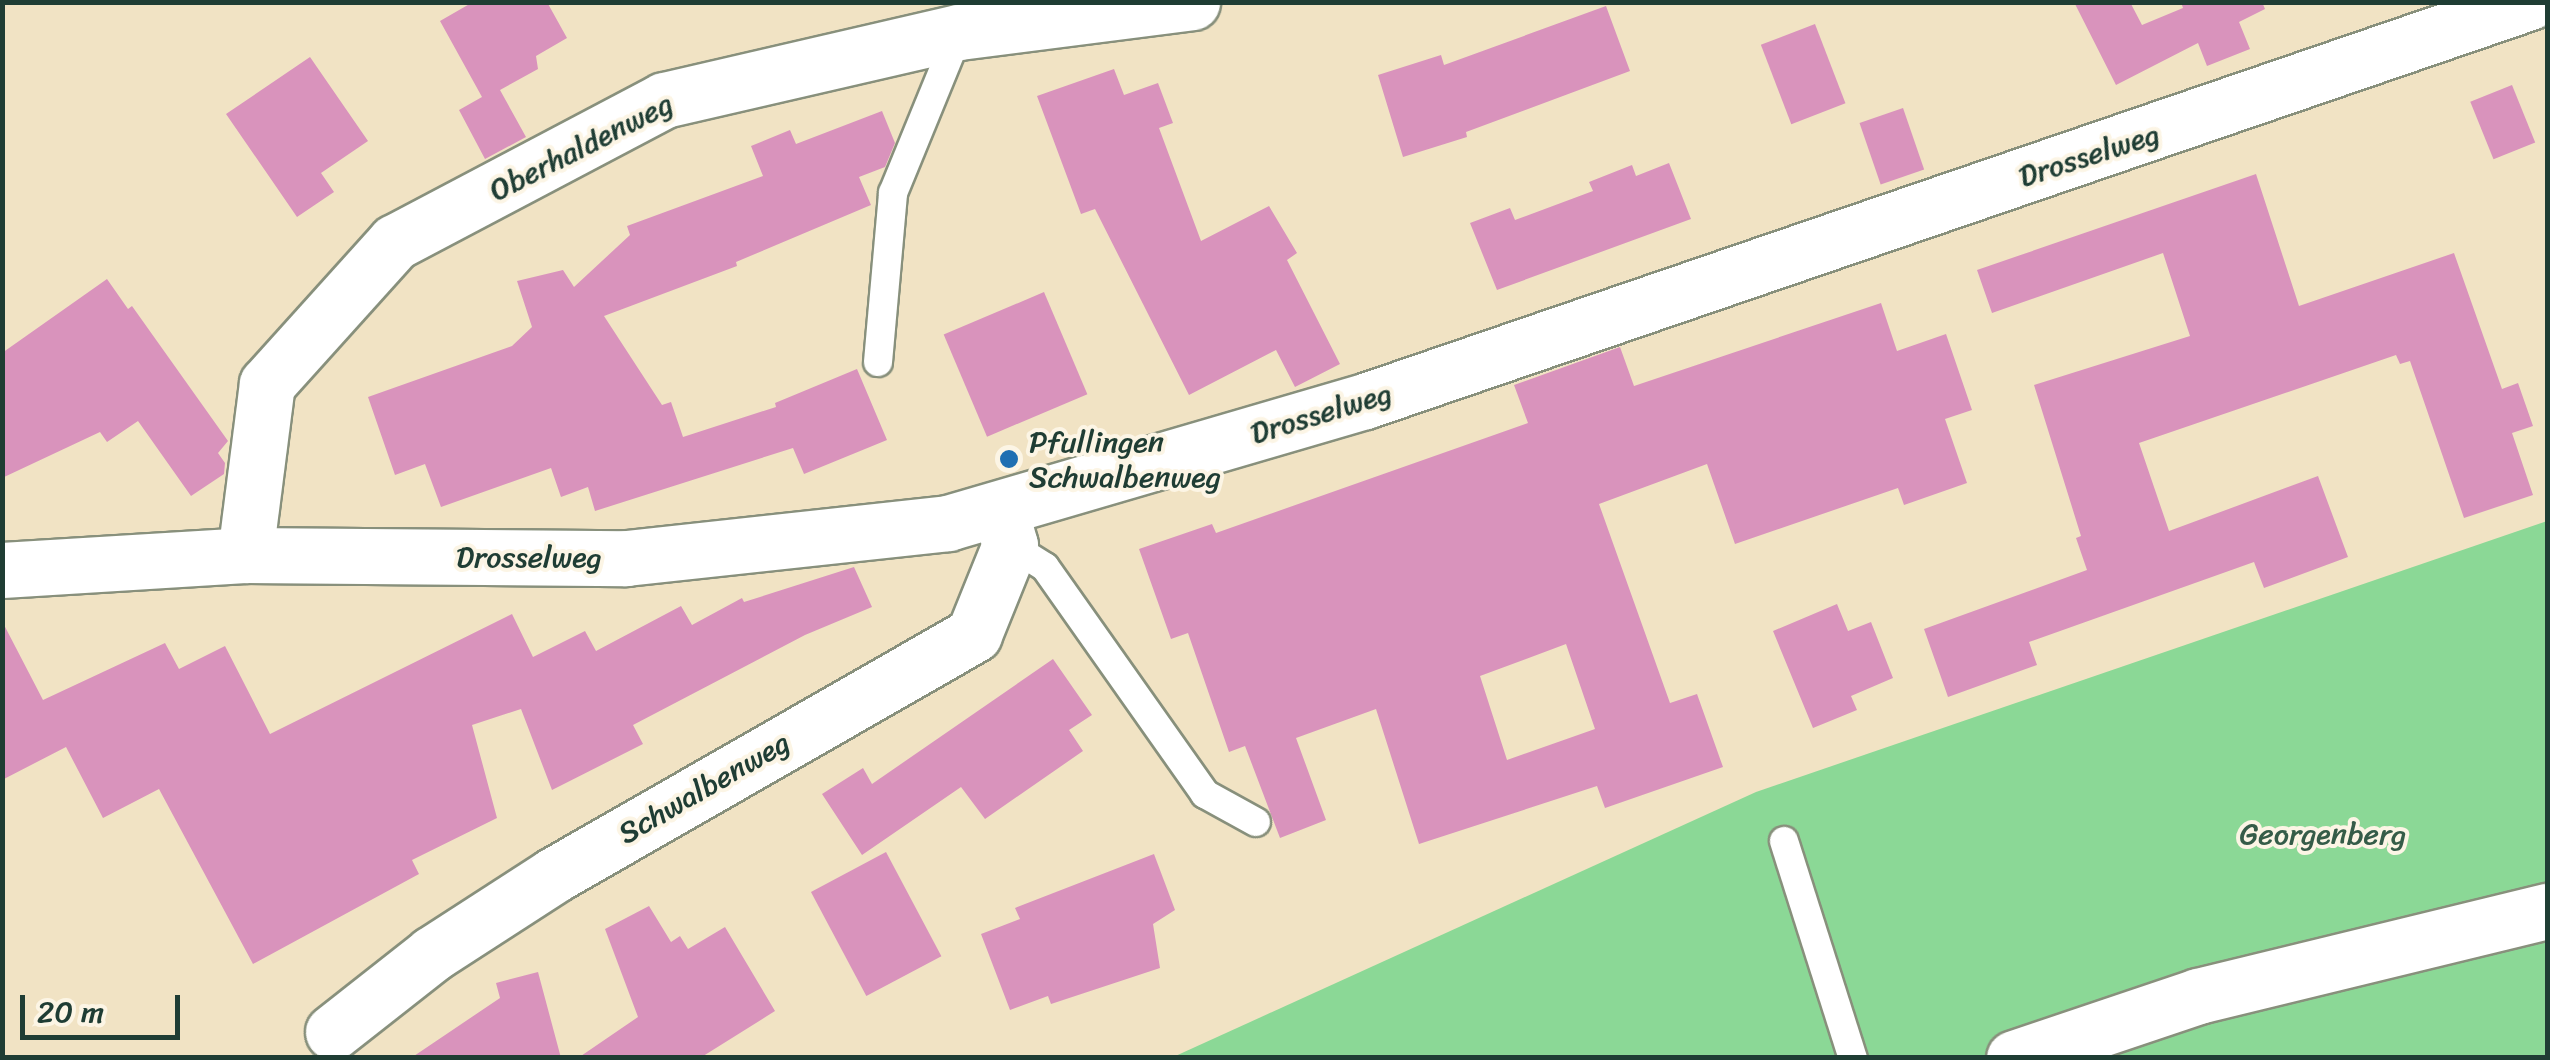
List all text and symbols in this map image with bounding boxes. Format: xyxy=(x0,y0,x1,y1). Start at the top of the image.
street label: Oberhaldenweg xyxy=(483,85,679,209)
street label: Drosselweg xyxy=(2014,115,2164,195)
street label: Drosselweg xyxy=(1246,374,1396,452)
place label: Pfullingen Schwalbenweg xyxy=(1029,424,1221,494)
marker: Pfullingen Schwalbenweg xyxy=(998,448,1020,470)
street label: Drosselweg xyxy=(456,539,602,575)
street label: Schwalbenweg xyxy=(612,724,796,852)
park label: Georgenberg xyxy=(2240,816,2406,852)
scale bar xyxy=(25,975,185,1037)
text: 20 m xyxy=(37,985,104,1039)

